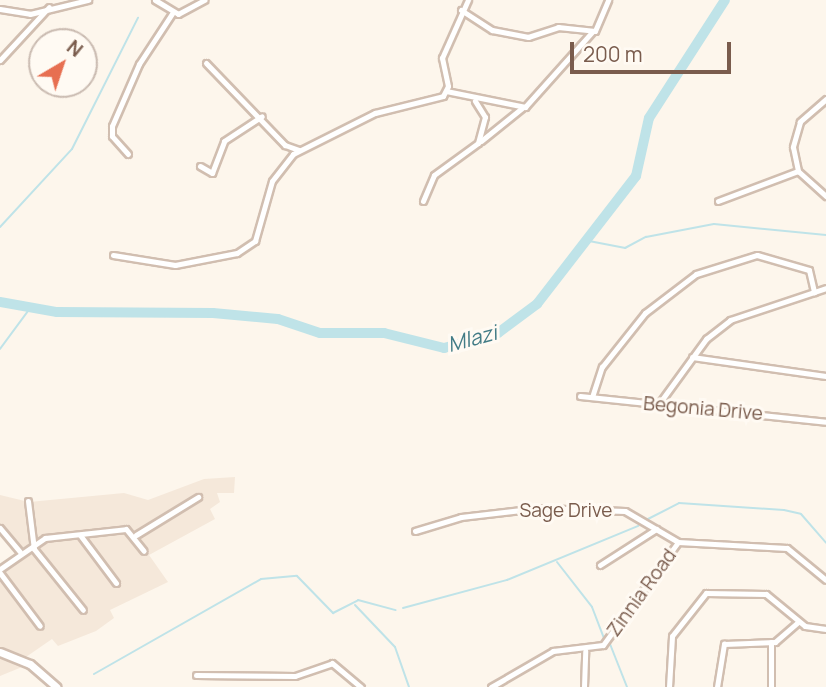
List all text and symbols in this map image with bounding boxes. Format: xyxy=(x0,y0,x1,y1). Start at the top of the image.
north arrow xyxy=(28,28,98,98)
scale bar xyxy=(574,28,735,72)
text: N xyxy=(61,34,88,63)
text: 200 m xyxy=(583,40,643,68)
water label: Mlazi xyxy=(444,319,500,357)
street label: Begonia Drive xyxy=(642,392,764,426)
street label: Sage Drive xyxy=(520,500,612,522)
street label: Zinnia Road xyxy=(603,545,681,641)

